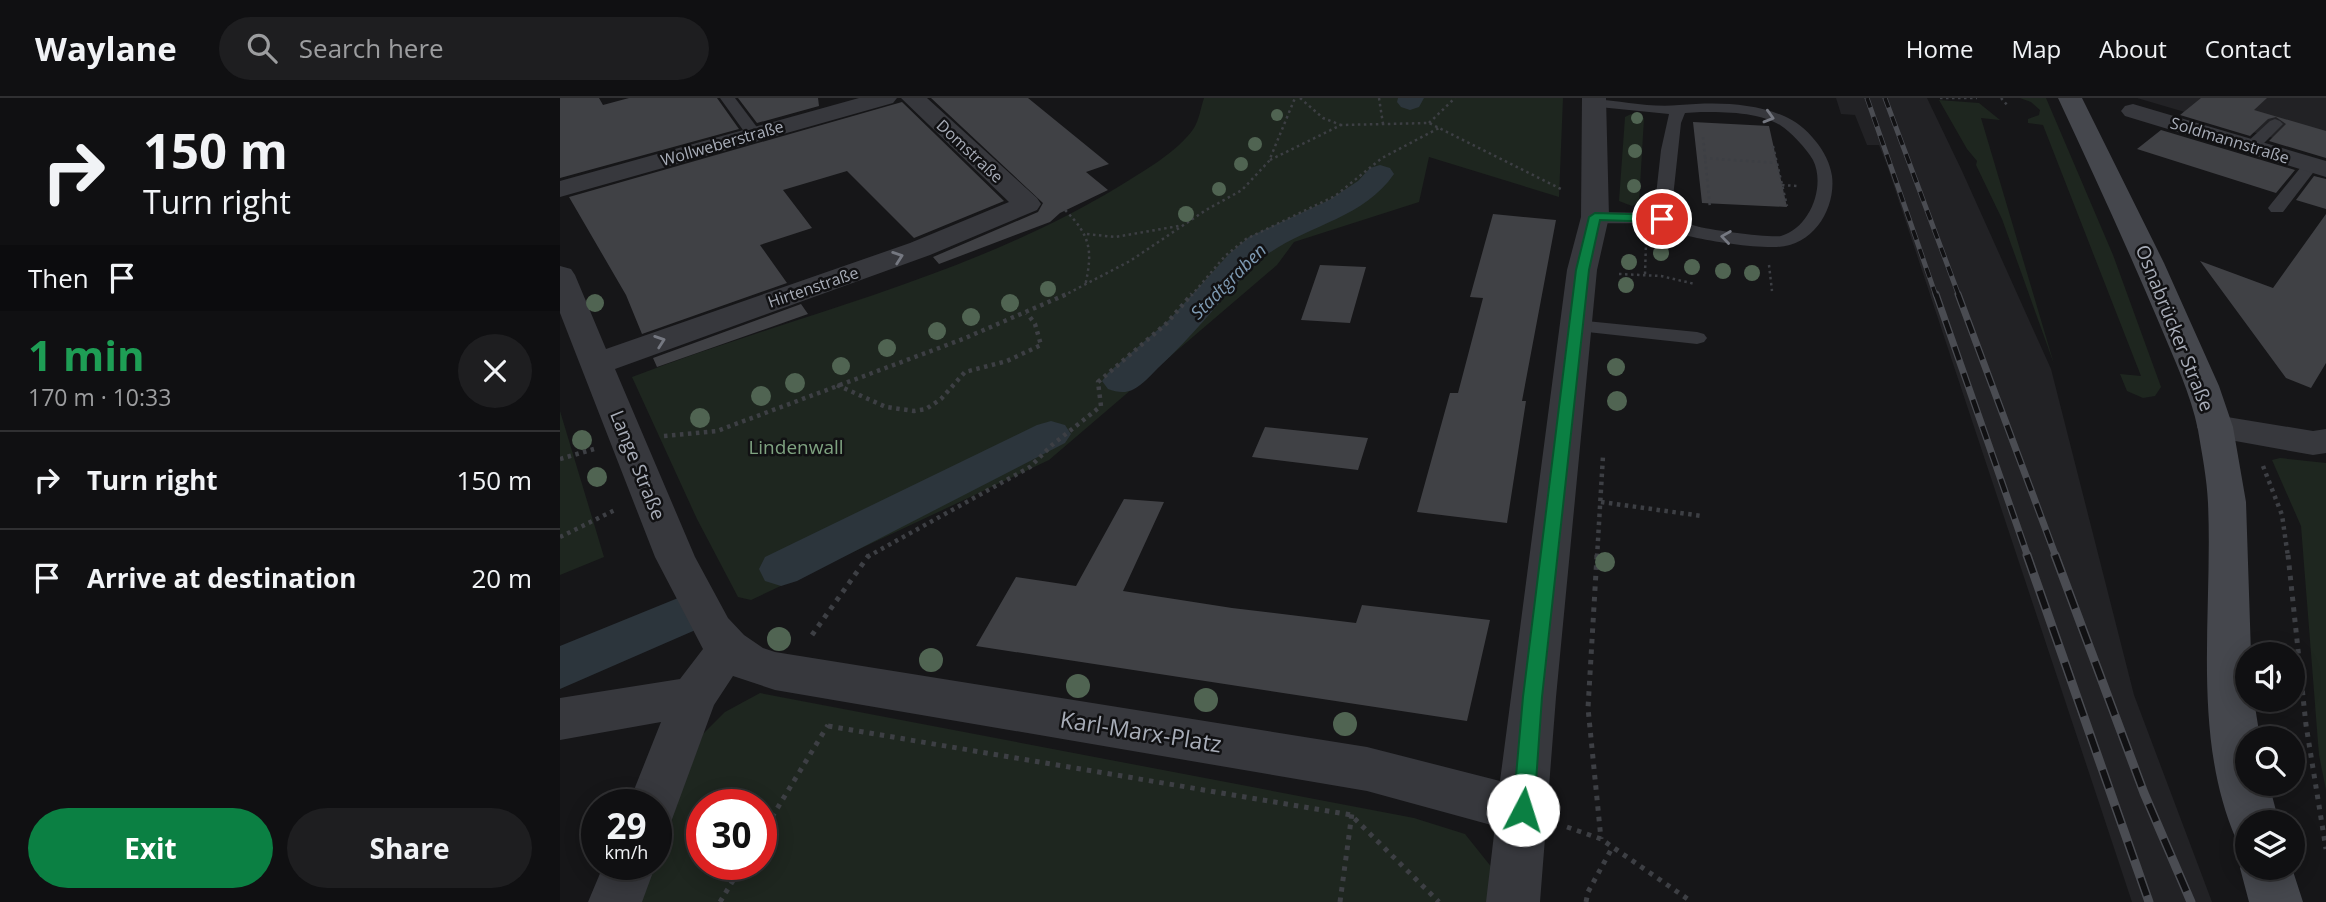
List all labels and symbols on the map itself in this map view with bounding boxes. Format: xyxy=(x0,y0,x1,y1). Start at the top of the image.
one-way arrow xyxy=(1763,109,1775,123)
street label: Soldmannstraße xyxy=(2168,111,2292,169)
street label: Domstraße xyxy=(932,114,1008,188)
street label: Wollweberstraße xyxy=(658,115,786,171)
pin xyxy=(1632,189,1692,249)
one-way arrow xyxy=(1720,230,1732,245)
water label: Stadtgraben xyxy=(1185,238,1271,324)
street label: Osnabrücker Straße xyxy=(2130,241,2220,415)
one-way arrow xyxy=(891,251,903,265)
street label: Hirtenstraße xyxy=(765,261,861,313)
one-way arrow xyxy=(653,335,666,349)
street label: Lange Straße xyxy=(604,406,672,524)
park label: Lindenwall xyxy=(748,434,844,460)
street label: Karl-Marx-Platz xyxy=(1058,702,1224,760)
position arrow xyxy=(1486,773,1560,847)
speed limit sign: 30 xyxy=(686,789,777,880)

